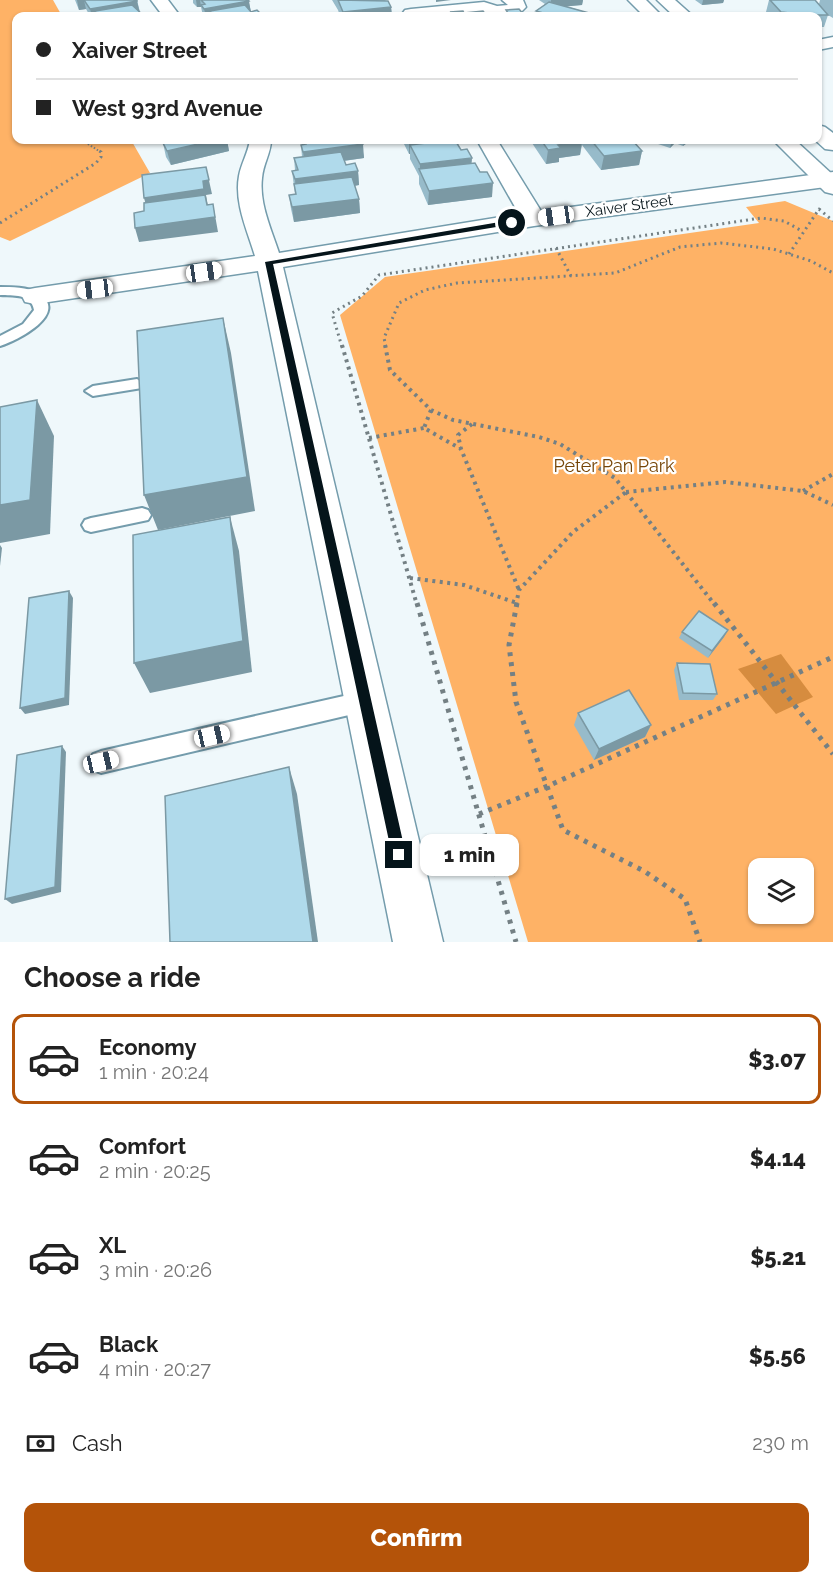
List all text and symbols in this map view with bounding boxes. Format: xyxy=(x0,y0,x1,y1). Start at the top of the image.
text: Xaiver Street xyxy=(72,37,207,63)
text: West 93rd Avenue xyxy=(72,95,263,121)
street label: Xaiver Street xyxy=(584,191,674,221)
car xyxy=(537,205,575,227)
route start xyxy=(498,209,525,236)
car xyxy=(185,261,223,283)
car xyxy=(76,278,114,300)
park label: Peter Pan Park xyxy=(553,455,675,476)
car xyxy=(192,723,232,749)
car xyxy=(81,749,121,775)
callout: 1 min xyxy=(420,834,519,876)
route end xyxy=(385,841,412,868)
text: 1 min xyxy=(444,843,495,867)
map controls xyxy=(748,858,814,924)
button: layers xyxy=(748,858,814,924)
text: Choose a ride xyxy=(24,962,200,993)
icon: car xyxy=(27,1032,81,1086)
text: Economy xyxy=(99,1034,197,1060)
text: $3.07 xyxy=(748,1046,806,1072)
text: 1 min · 20:24 xyxy=(99,1060,209,1084)
icon: car xyxy=(27,1131,81,1185)
text: Comfort xyxy=(99,1133,186,1159)
text: $4.14 xyxy=(750,1145,806,1171)
text: 2 min · 20:25 xyxy=(99,1159,211,1183)
icon: car xyxy=(27,1230,81,1284)
text: XL xyxy=(99,1232,126,1258)
text: $5.21 xyxy=(750,1244,806,1270)
text: 3 min · 20:26 xyxy=(99,1258,212,1282)
icon: car xyxy=(27,1329,81,1383)
text: Black xyxy=(99,1331,158,1357)
text: $5.56 xyxy=(749,1343,806,1369)
text: 4 min · 20:27 xyxy=(99,1357,211,1381)
icon: cash xyxy=(24,1427,57,1460)
text: Cash xyxy=(72,1430,123,1456)
text: 230 m xyxy=(752,1431,809,1455)
button: Confirm xyxy=(24,1503,809,1572)

